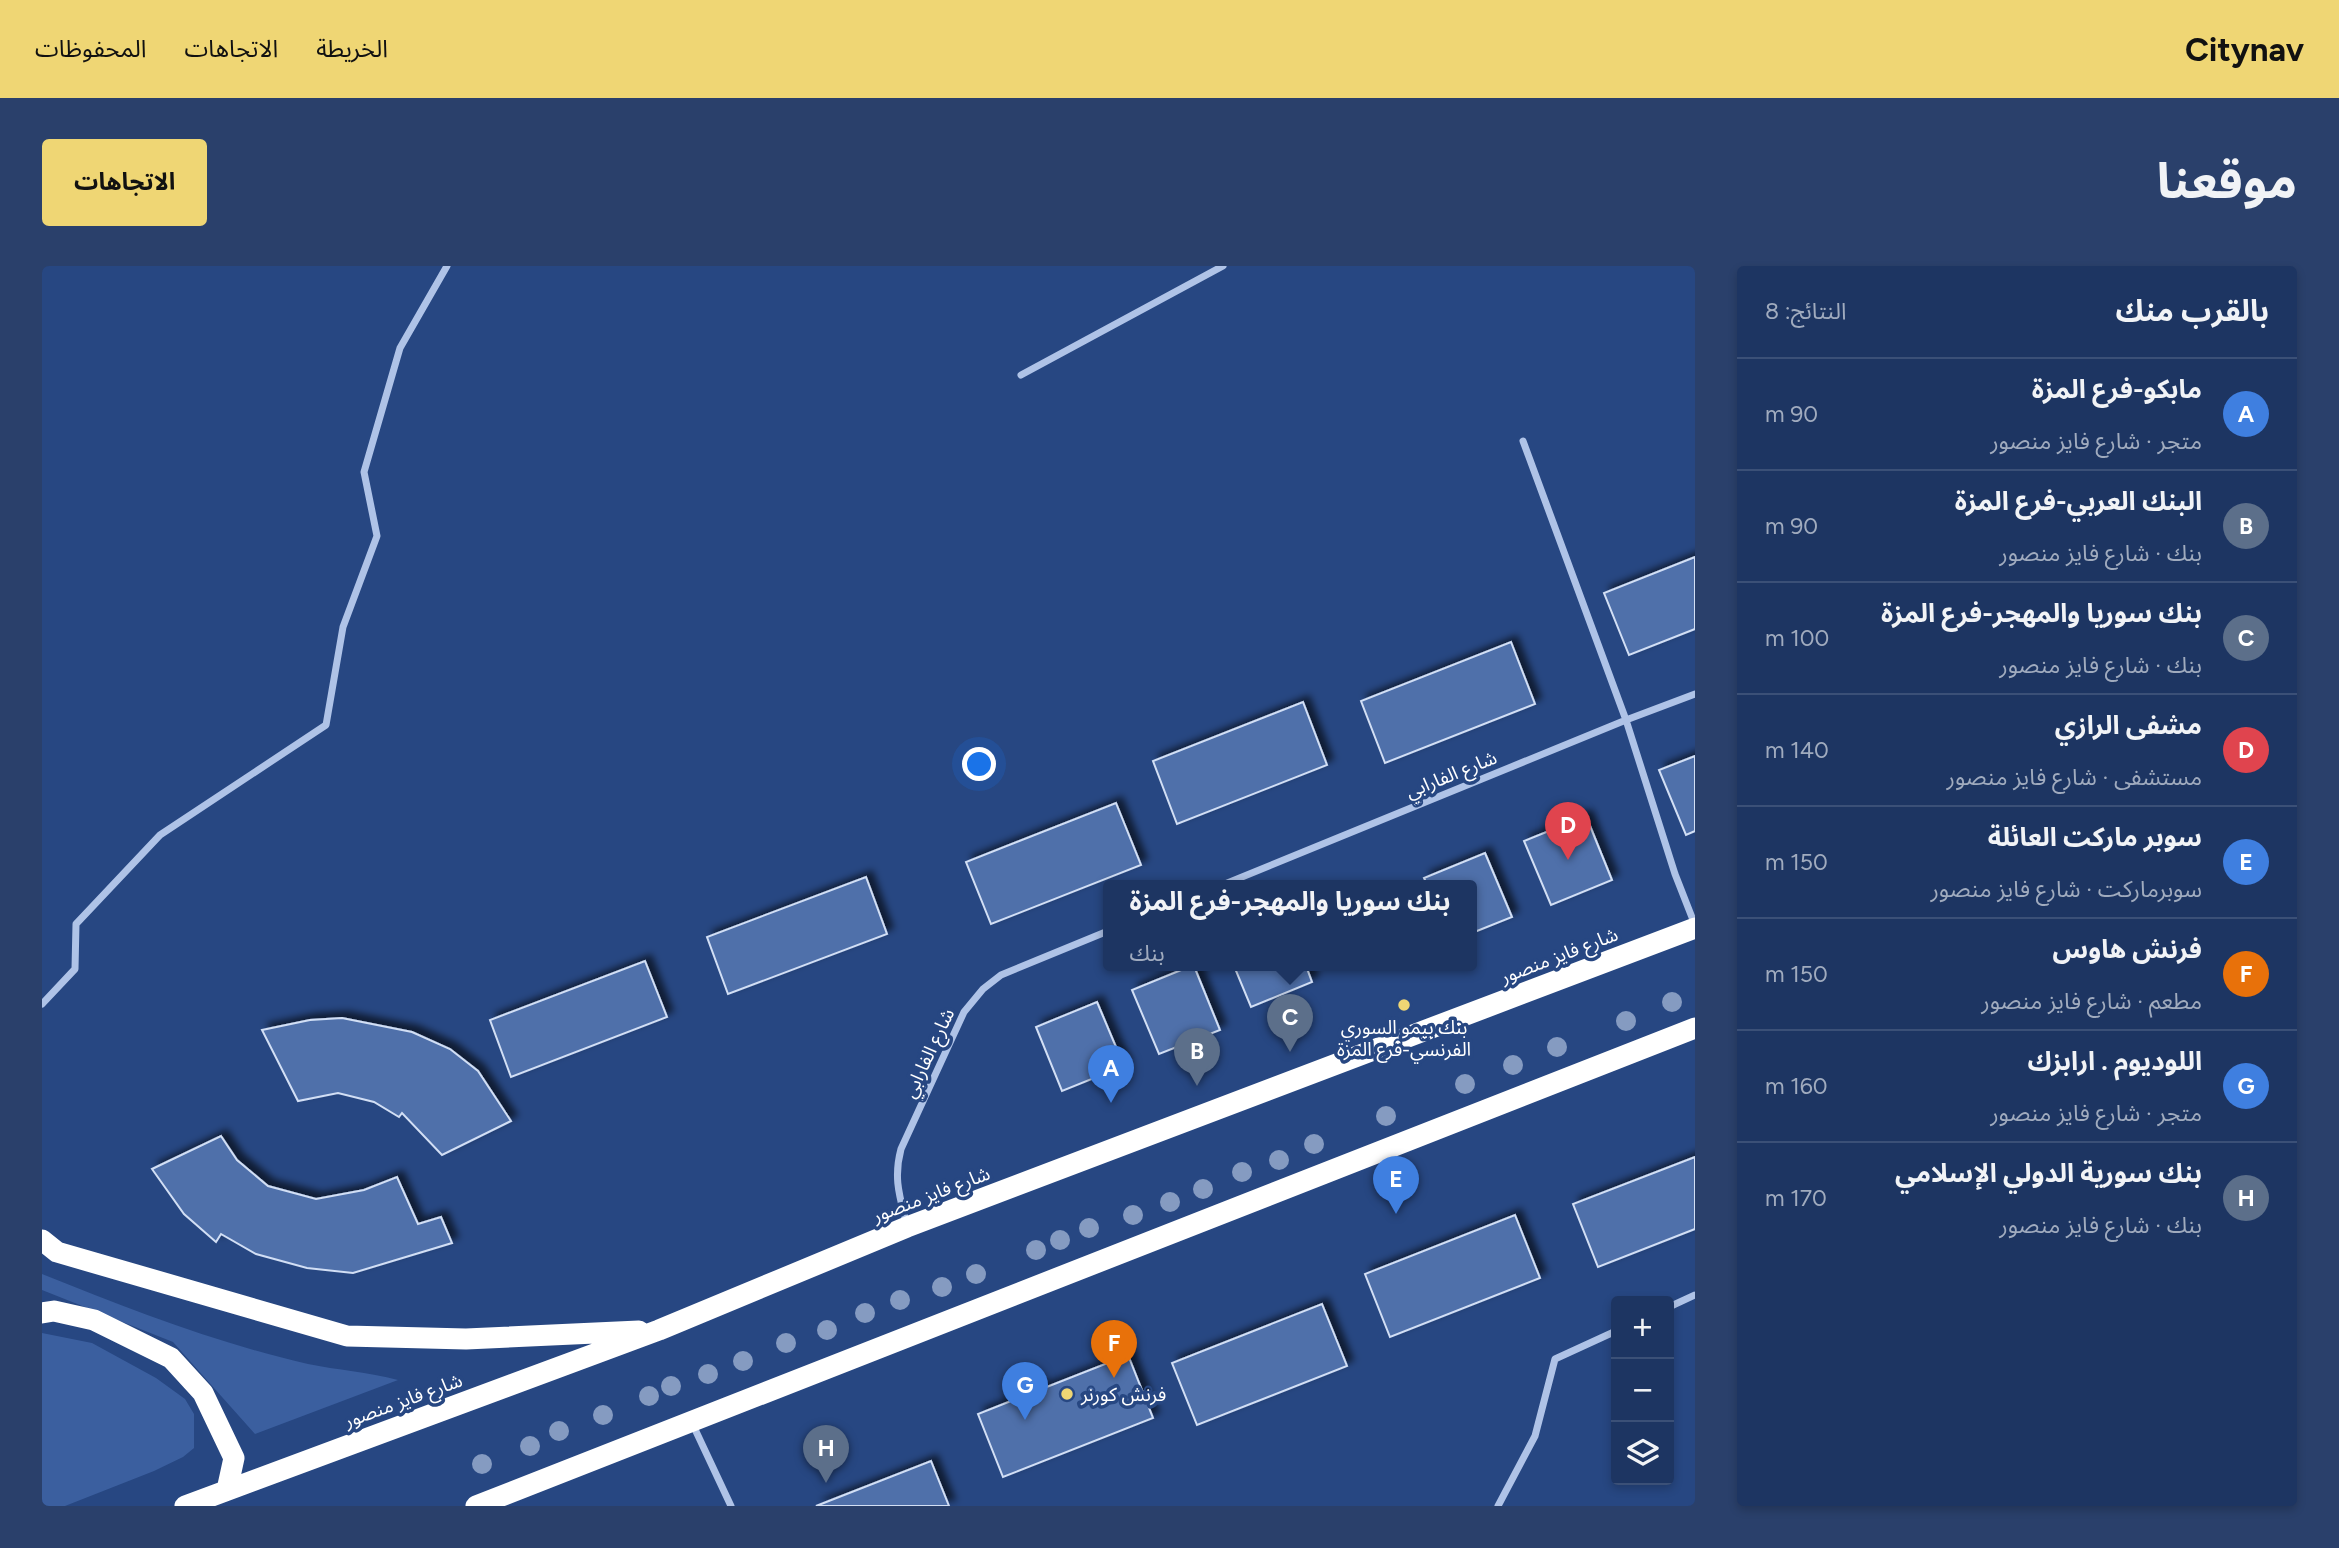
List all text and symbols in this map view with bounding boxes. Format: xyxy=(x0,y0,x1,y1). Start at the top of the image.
text: Citynav xyxy=(2185,30,2304,69)
text: المحفوظات xyxy=(35,34,146,63)
text: الاتجاهات xyxy=(184,34,278,63)
text: الخريطة xyxy=(316,34,388,63)
button: الاتجاهات xyxy=(42,139,207,226)
text: موقعنا xyxy=(2157,151,2297,210)
text: بالقرب منك xyxy=(2116,292,2269,329)
text: النتائج: 8 xyxy=(1765,297,1846,325)
text: مابكو-فرع المزة xyxy=(2032,373,2202,405)
text: 90 m xyxy=(1765,400,1818,428)
text: A xyxy=(2238,400,2254,428)
text: متجر · شارع فايز منصور xyxy=(1990,427,2202,455)
text: البنك العربي-فرع المزة xyxy=(1955,485,2202,517)
text: 90 m xyxy=(1765,512,1818,540)
text: B xyxy=(2239,512,2253,540)
text: بنك · شارع فايز منصور xyxy=(1999,539,2202,567)
text: بنك سوريا والمهجر-فرع المزة xyxy=(1881,597,2202,629)
text: 100 m xyxy=(1765,624,1829,652)
text: C xyxy=(2238,624,2254,652)
text: بنك · شارع فايز منصور xyxy=(1999,651,2202,679)
text: مشفى الرازي xyxy=(2055,709,2202,741)
text: 140 m xyxy=(1765,736,1829,764)
text: D xyxy=(2238,736,2254,764)
street label: شارع الفارابي xyxy=(1402,746,1501,806)
your location xyxy=(962,747,996,781)
text: مستشفى · شارع فايز منصور xyxy=(1946,763,2202,791)
pin: D xyxy=(1545,802,1591,860)
text: سوبر ماركت العائلة xyxy=(1988,821,2202,853)
text: 150 m xyxy=(1765,848,1828,876)
text: E xyxy=(2239,848,2253,876)
text: سوبرماركت · شارع فايز منصور xyxy=(1930,875,2202,903)
popup xyxy=(1103,880,1477,971)
text: بنك سوريا والمهجر-فرع المزة xyxy=(1130,885,1450,917)
street label: شارع فايز منصور xyxy=(1496,922,1622,991)
text: فرنش هاوس xyxy=(2053,933,2202,965)
text: بنك xyxy=(1130,939,1165,967)
text: 150 m xyxy=(1765,960,1828,988)
text: F xyxy=(2240,960,2252,988)
text: مطعم · شارع فايز منصور xyxy=(1981,987,2202,1015)
pin: C xyxy=(1267,994,1313,1052)
marker: بنك بيمو السوري الفرنسي-فرع المزة xyxy=(1396,997,1412,1013)
street label: شارع الفارابي xyxy=(898,1005,962,1103)
place label: بنك بيمو السوري الفرنسي-فرع المزة xyxy=(1337,1016,1471,1064)
pin: B xyxy=(1174,1028,1220,1086)
pin: A xyxy=(1088,1045,1134,1103)
text: اللوديوم . ارابزك xyxy=(2027,1045,2202,1077)
text: 160 m xyxy=(1765,1072,1828,1100)
text: G xyxy=(2237,1072,2255,1100)
text: متجر · شارع فايز منصور xyxy=(1990,1099,2202,1127)
pin: E xyxy=(1373,1156,1419,1214)
text: بنك سورية الدولي الإسلامي xyxy=(1895,1157,2202,1189)
street label: شارع فايز منصور xyxy=(868,1161,994,1230)
text: 170 m xyxy=(1765,1184,1827,1212)
text: H xyxy=(2237,1184,2255,1212)
text: بنك · شارع فايز منصور xyxy=(1999,1211,2202,1239)
map controls xyxy=(1611,1296,1674,1485)
button: + xyxy=(1611,1296,1674,1359)
pin: F xyxy=(1091,1320,1137,1378)
button: − xyxy=(1611,1359,1674,1422)
pin: G xyxy=(1002,1362,1048,1420)
street label: شارع فايز منصور xyxy=(340,1368,466,1435)
place label: فرنش كورنر xyxy=(1080,1383,1166,1406)
marker: فرنش كورنر xyxy=(1059,1386,1075,1402)
button: layers xyxy=(1611,1422,1674,1485)
pin: H xyxy=(803,1425,849,1483)

